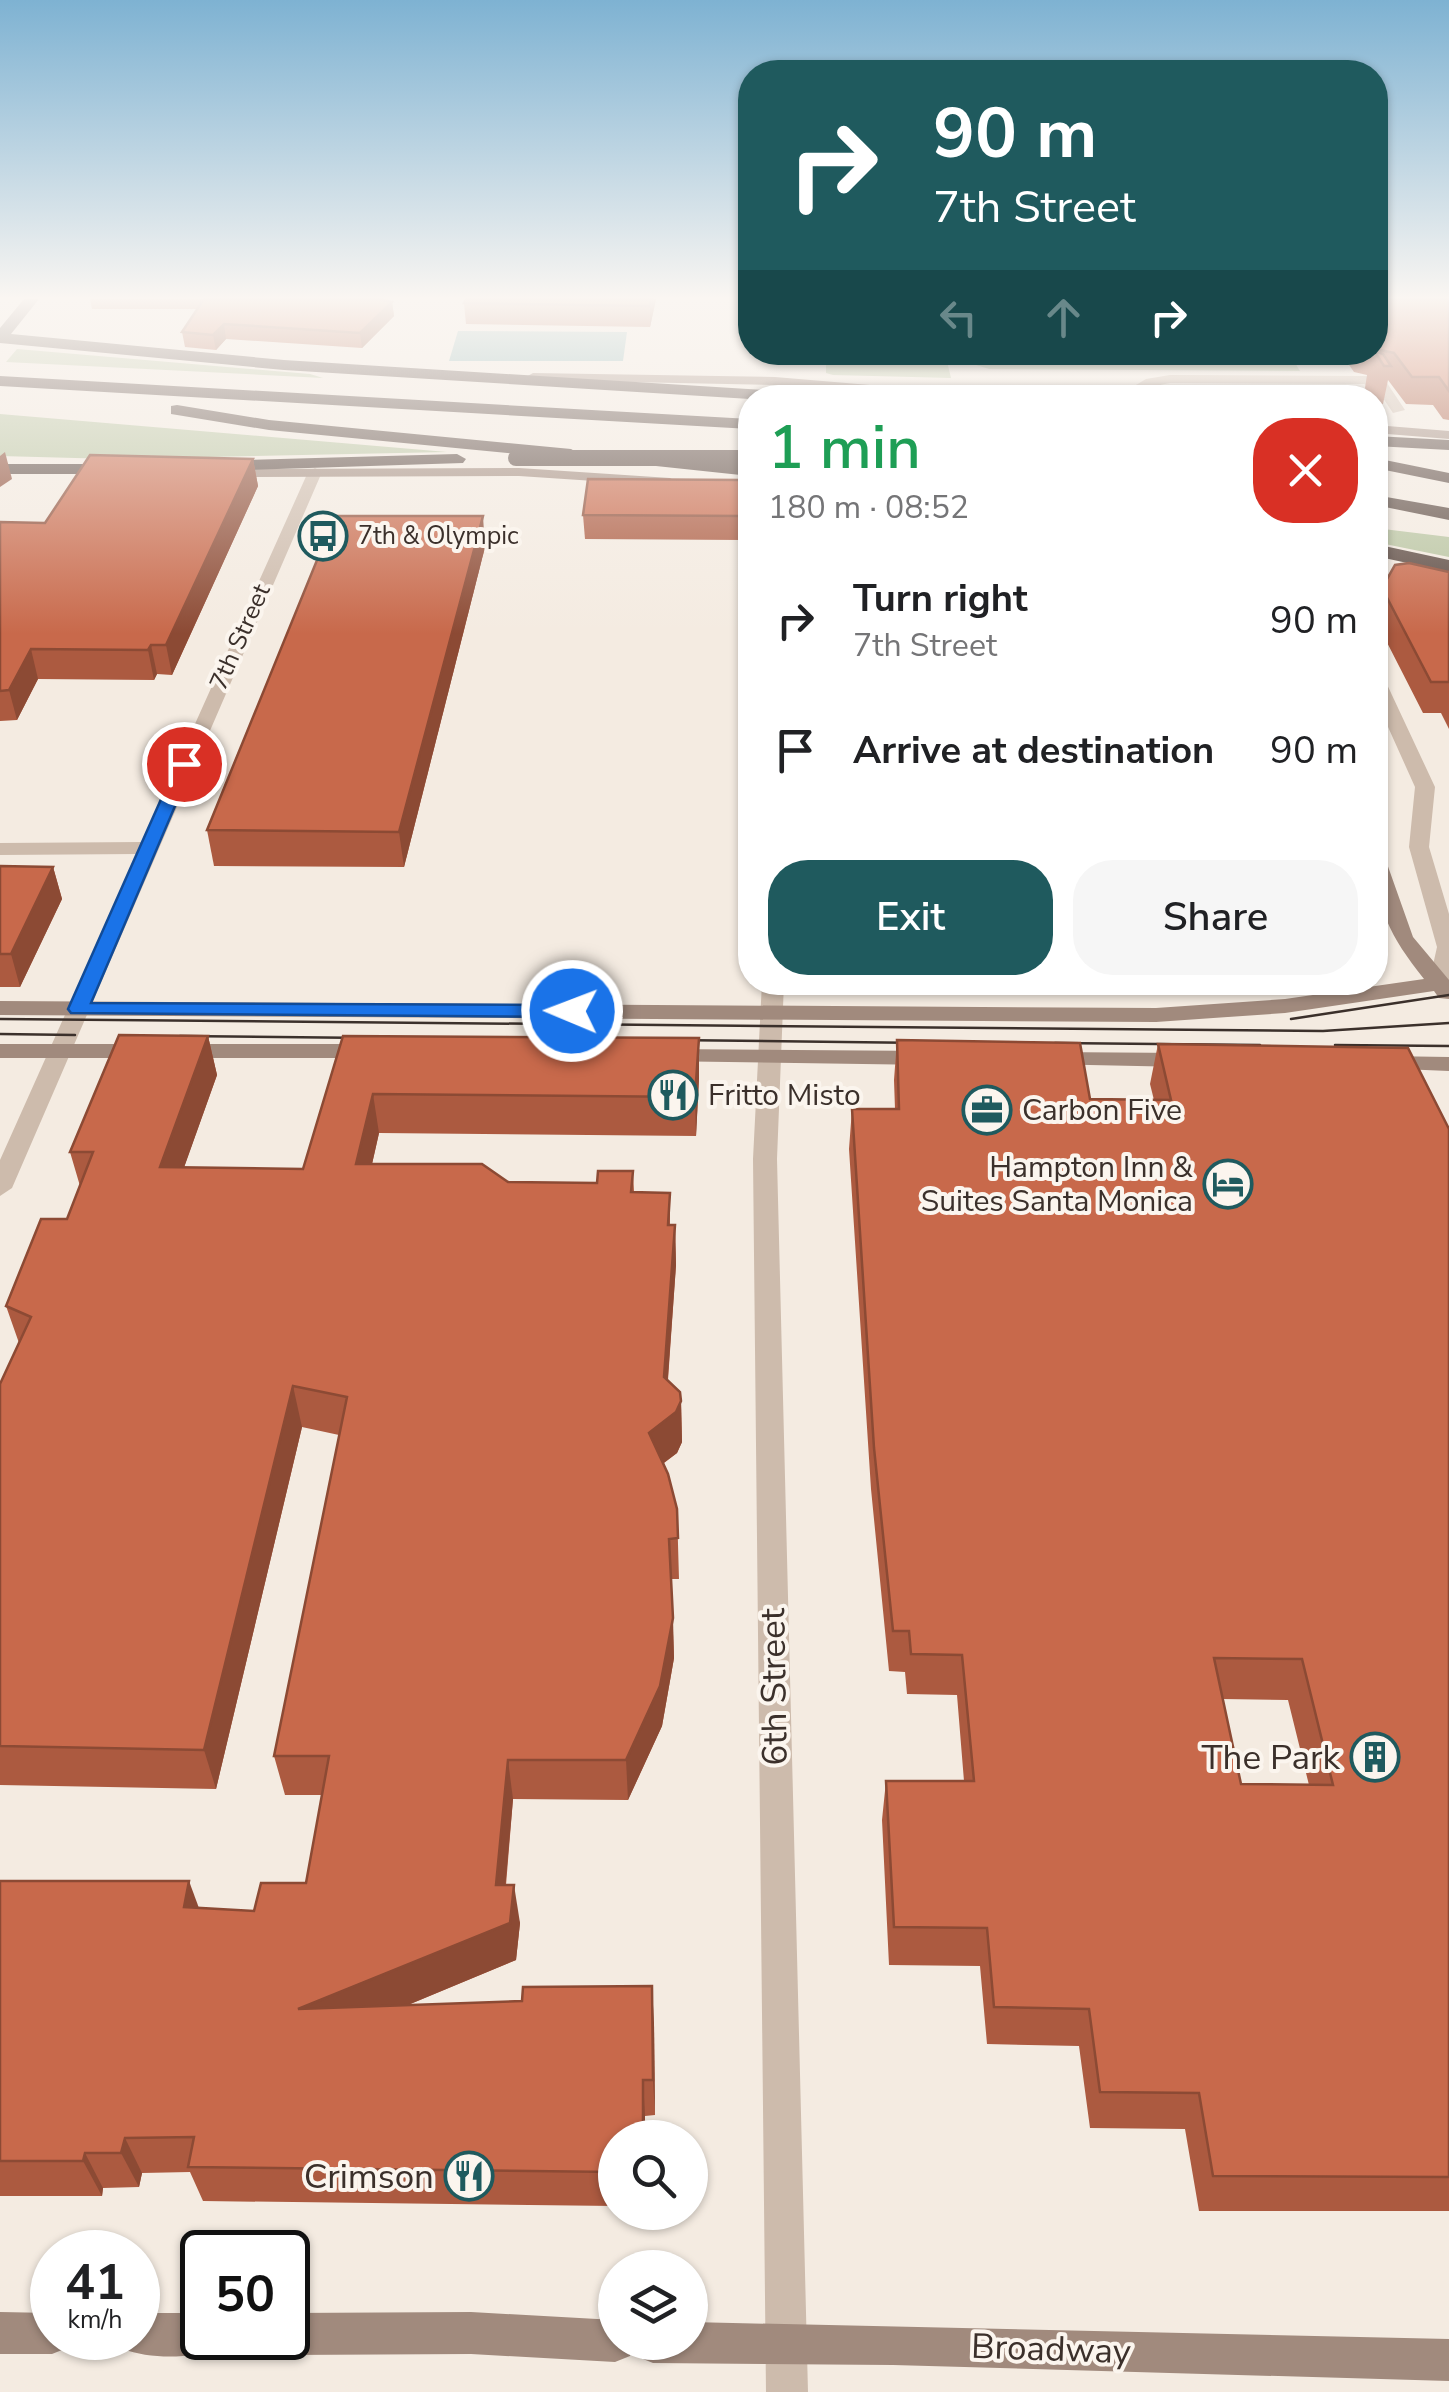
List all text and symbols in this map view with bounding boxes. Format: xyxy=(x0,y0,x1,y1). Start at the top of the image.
text: 90 m xyxy=(933,86,1097,182)
icon: right xyxy=(768,100,898,230)
text: 7th Street xyxy=(933,177,1136,238)
icon: left xyxy=(931,290,986,345)
icon: ahead xyxy=(1036,290,1091,345)
icon: right xyxy=(1141,290,1196,345)
text: 1 min xyxy=(768,407,921,489)
button: close xyxy=(1253,418,1358,523)
text: 180 m · 08:52 xyxy=(768,486,969,529)
bus stop icon: 7th & Olympic xyxy=(297,510,349,562)
place label: 7th & Olympic xyxy=(358,519,519,553)
text: Turn right xyxy=(853,573,1028,624)
street label: 7th Street xyxy=(202,578,279,695)
icon: right xyxy=(768,593,823,648)
text: 90 m xyxy=(1270,595,1358,646)
text: 7th Street xyxy=(853,624,997,667)
pin xyxy=(142,722,227,807)
icon: arrive xyxy=(768,723,823,778)
text: Arrive at destination xyxy=(853,725,1214,776)
text: 90 m xyxy=(1270,725,1358,776)
icon: arrive xyxy=(157,737,212,792)
button: Exit xyxy=(768,860,1053,975)
button: Share xyxy=(1073,860,1358,975)
position arrow xyxy=(520,959,624,1063)
restaurant icon: Fritto Misto xyxy=(647,1069,699,1121)
place label: Fritto Misto xyxy=(708,1075,861,1116)
office icon: Carbon Five xyxy=(961,1084,1013,1136)
place label: Carbon Five xyxy=(1022,1090,1182,1131)
place label: Hampton Inn & Suites Santa Monica xyxy=(921,1147,1193,1222)
hotel icon: Hampton Inn & Suites Santa Monica xyxy=(1202,1158,1254,1210)
street label: 6th Street xyxy=(749,1607,799,1766)
building icon: The Park xyxy=(1349,1731,1401,1783)
place label: The Park xyxy=(1202,1734,1340,1781)
map controls xyxy=(598,2120,708,2360)
button: search xyxy=(598,2120,708,2230)
restaurant icon: Crimson xyxy=(443,2150,495,2202)
place label: Crimson xyxy=(304,2153,434,2200)
speed limit sign: 50 xyxy=(180,2230,310,2360)
text: 41 xyxy=(65,2248,125,2317)
button: layers xyxy=(598,2250,708,2360)
text: km/h xyxy=(67,2303,123,2337)
street label: Broadway xyxy=(970,2323,1132,2375)

